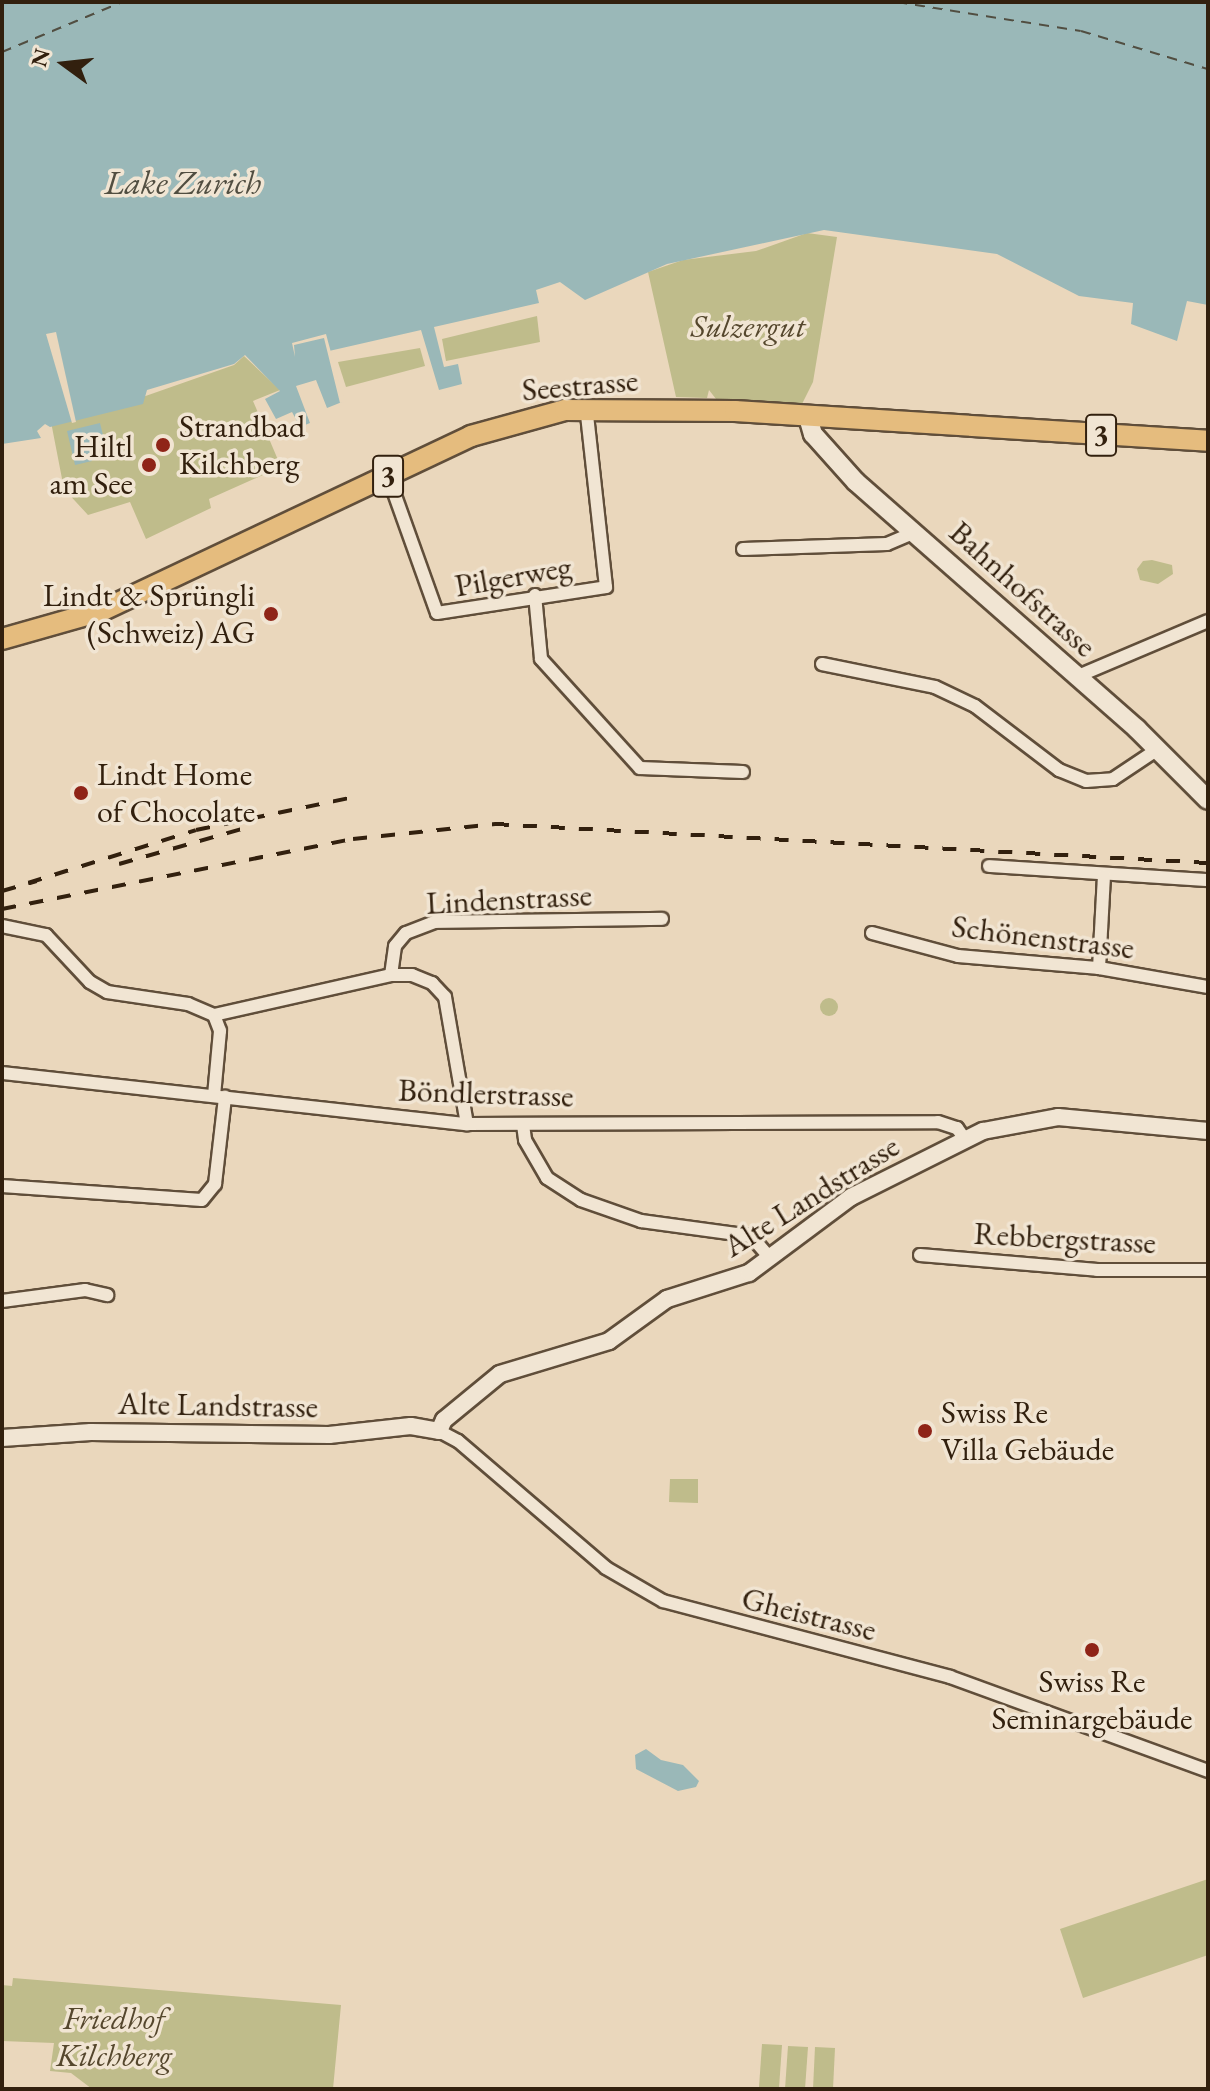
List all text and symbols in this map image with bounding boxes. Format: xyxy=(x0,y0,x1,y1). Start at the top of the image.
north arrow xyxy=(24,24,104,104)
text: N xyxy=(24,45,57,70)
water label: Lake Zurich xyxy=(105,163,261,203)
park label: Sulzergut xyxy=(691,307,805,345)
street label: Seestrasse xyxy=(520,361,640,409)
place label: Strandbad Kilchberg xyxy=(179,408,305,483)
road number: 3 xyxy=(1085,409,1117,461)
place label: Hiltl am See xyxy=(49,428,133,503)
marker: Strandbad Kilchberg xyxy=(154,436,172,454)
road number: 3 xyxy=(372,450,404,502)
marker: Hiltl am See xyxy=(140,456,158,474)
street label: Bahnhofstrasse xyxy=(942,513,1104,665)
street label: Pilgerweg xyxy=(452,547,574,605)
place label: Lindt & Sprüngli (Schweiz) AG xyxy=(43,577,255,652)
marker: Lindt & Sprüngli (Schweiz) AG xyxy=(262,605,280,623)
place label: Lindt Home of Chocolate xyxy=(97,756,255,831)
marker: Lindt Home of Chocolate xyxy=(72,784,90,802)
street label: Lindenstrasse xyxy=(425,875,593,923)
street label: Schönenstrasse xyxy=(950,907,1136,967)
street label: Böndlerstrasse xyxy=(398,1071,574,1115)
street label: Alte Landstrasse xyxy=(716,1127,906,1265)
street label: Rebbergstrasse xyxy=(973,1214,1157,1262)
street label: Alte Landstrasse xyxy=(118,1384,318,1426)
place label: Swiss Re Villa Gebäude xyxy=(941,1394,1114,1469)
marker: Swiss Re Villa Gebäude xyxy=(916,1422,934,1440)
street label: Gheistrasse xyxy=(738,1579,880,1649)
marker: Swiss Re Seminargebäude xyxy=(1083,1641,1101,1659)
place label: Swiss Re Seminargebäude xyxy=(992,1663,1192,1738)
park label: Friedhof Kilchberg xyxy=(56,2000,172,2075)

